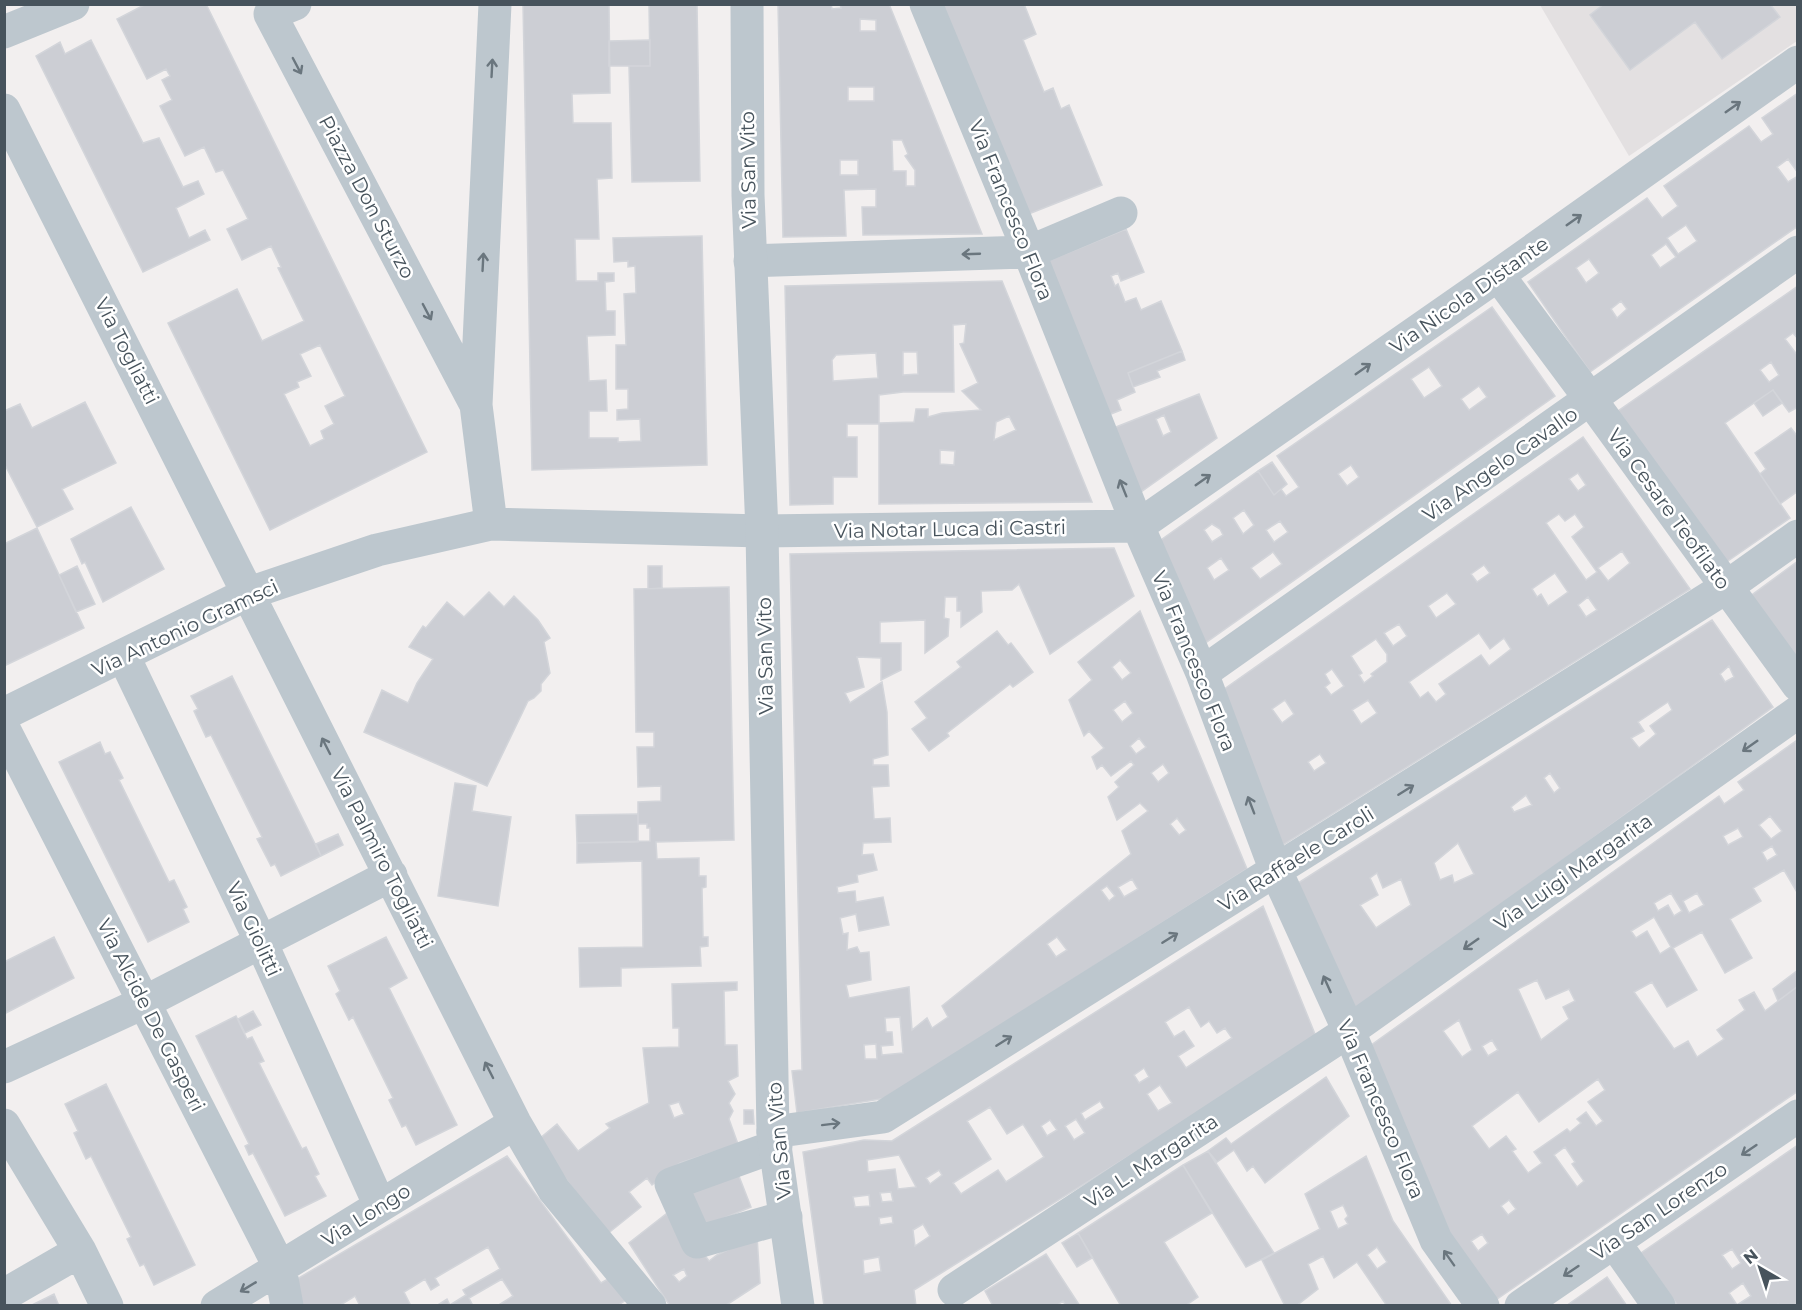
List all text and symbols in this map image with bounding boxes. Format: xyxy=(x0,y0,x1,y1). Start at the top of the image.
one-way arrow xyxy=(292,56,303,74)
one-way arrow xyxy=(487,58,498,78)
one-way arrow xyxy=(1725,101,1741,113)
street label: Piazza Don Sturzo xyxy=(314,111,420,283)
street label: Via San Vito xyxy=(735,111,761,229)
street label: Via Francesco Flora xyxy=(964,116,1058,304)
one-way arrow xyxy=(1566,214,1582,227)
street label: Via Nicola Distante xyxy=(1385,231,1553,359)
one-way arrow xyxy=(961,249,981,260)
one-way arrow xyxy=(477,253,488,273)
street label: Via Togliatti xyxy=(90,294,164,408)
one-way arrow xyxy=(422,303,433,321)
one-way arrow xyxy=(1355,363,1371,375)
street label: Via Angelo Cavallo xyxy=(1418,401,1582,527)
street label: Via Cesare Teofilato xyxy=(1603,424,1735,594)
one-way arrow xyxy=(1195,474,1211,486)
one-way arrow xyxy=(1117,479,1128,497)
street label: Via Notar Luca di Castri xyxy=(834,515,1066,543)
street label: Via Francesco Flora xyxy=(1147,567,1241,755)
street label: Via Antonio Gramsci xyxy=(88,574,282,682)
street label: Via San Vito xyxy=(752,597,778,715)
one-way arrow xyxy=(320,737,332,755)
one-way arrow xyxy=(1742,740,1758,752)
street label: Via Palmiro Togliatti xyxy=(326,763,438,953)
one-way arrow xyxy=(1397,783,1414,795)
one-way arrow xyxy=(1245,796,1256,814)
street label: Via Raffaele Caroli xyxy=(1214,801,1378,917)
street label: Via Luigi Margarita xyxy=(1489,808,1657,936)
street label: Via Giolitti xyxy=(222,878,286,980)
street label: Via Alcide De Gasperi xyxy=(92,915,210,1115)
one-way arrow xyxy=(1161,932,1178,944)
one-way arrow xyxy=(1464,938,1480,950)
one-way arrow xyxy=(1321,975,1332,993)
street label: Via Francesco Flora xyxy=(1332,1016,1430,1202)
one-way arrow xyxy=(995,1035,1012,1047)
one-way arrow xyxy=(483,1062,494,1080)
street label: Via San Vito xyxy=(762,1081,796,1201)
street label: Via L. Margarita xyxy=(1080,1109,1222,1213)
one-way arrow xyxy=(821,1118,841,1129)
one-way arrow xyxy=(1741,1143,1758,1156)
street label: Via San Lorenzo xyxy=(1586,1157,1732,1265)
street label: Via Longo xyxy=(317,1178,415,1252)
north arrow xyxy=(1730,1238,1790,1298)
text: N xyxy=(1740,1245,1762,1268)
one-way arrow xyxy=(1443,1250,1455,1266)
one-way arrow xyxy=(1563,1265,1580,1277)
one-way arrow xyxy=(240,1281,257,1293)

